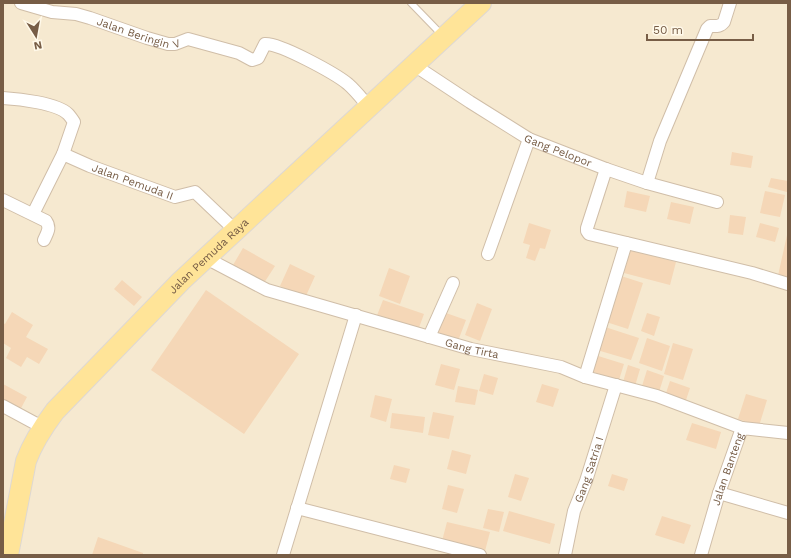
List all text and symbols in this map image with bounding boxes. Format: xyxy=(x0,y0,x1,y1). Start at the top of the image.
street label: Jalan Beringin V xyxy=(95,15,182,51)
north arrow xyxy=(16,16,56,56)
scale bar xyxy=(647,16,753,42)
text: 50 m xyxy=(653,23,683,37)
text: N xyxy=(33,38,43,52)
street label: Gang Pelopor xyxy=(521,131,594,170)
street label: Jalan Pemuda II xyxy=(90,161,175,203)
street label: Jalan Pemuda Raya xyxy=(166,216,251,297)
street label: Gang Tirta xyxy=(443,336,500,361)
street label: Jalan Banteng xyxy=(710,431,747,507)
street label: Gang Satria I xyxy=(572,435,606,505)

